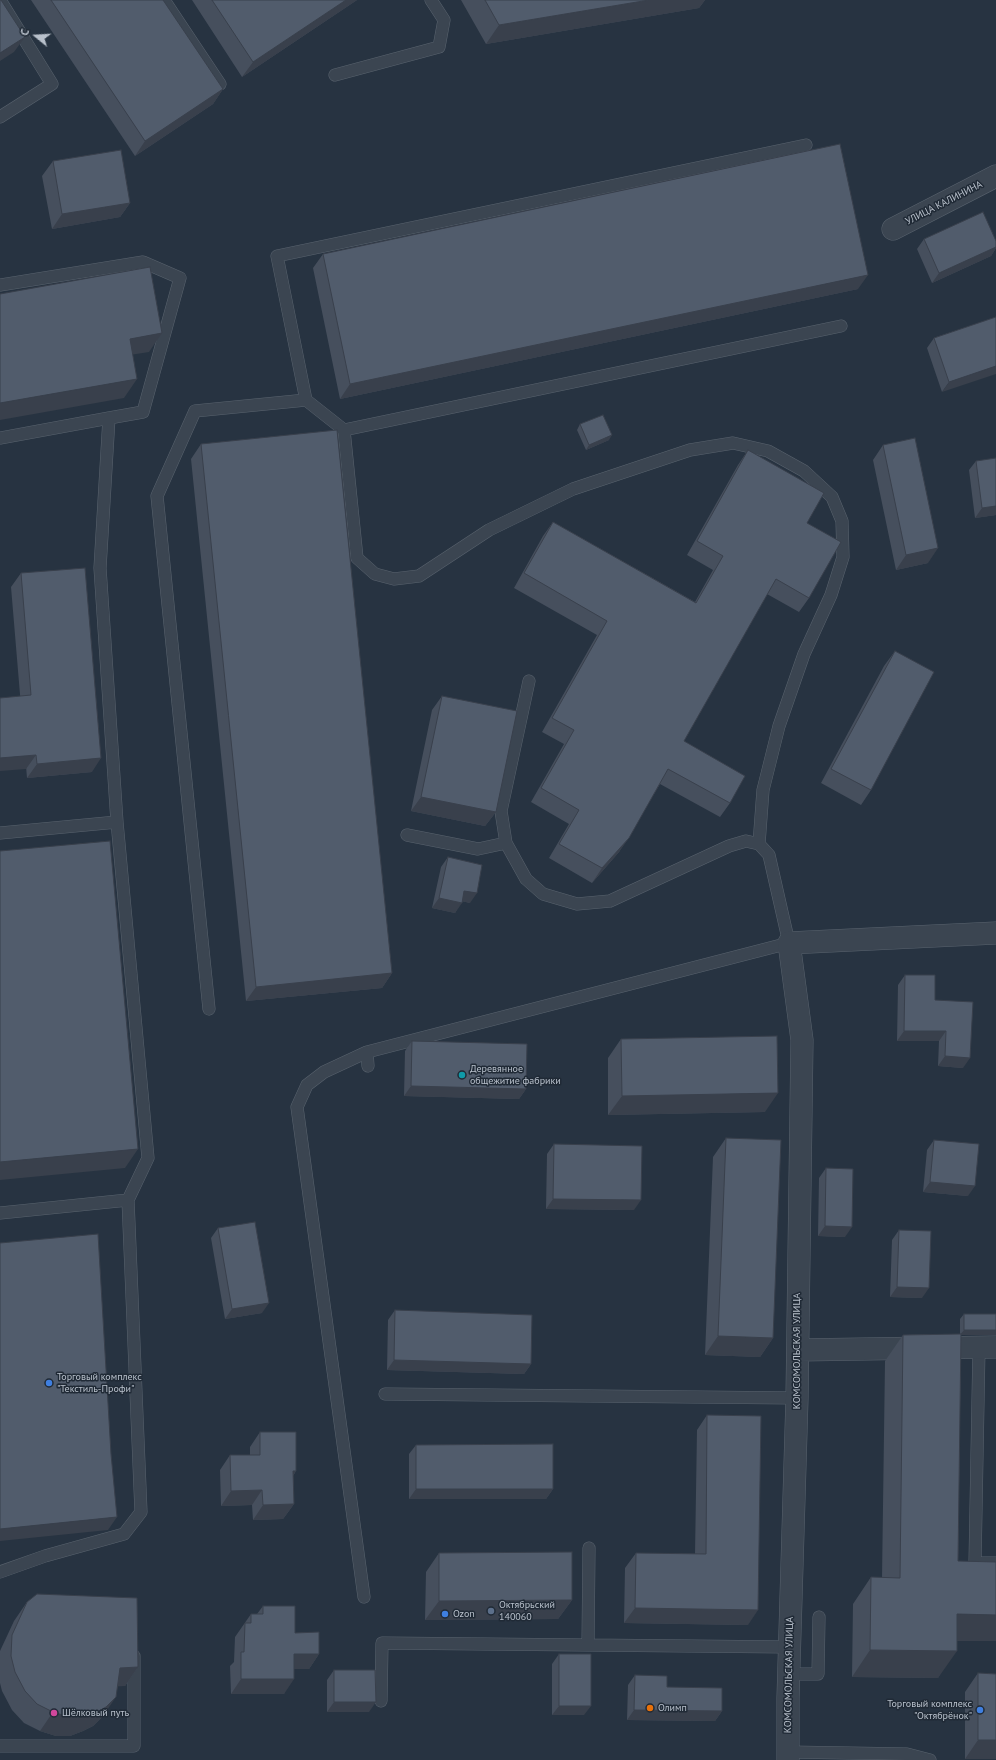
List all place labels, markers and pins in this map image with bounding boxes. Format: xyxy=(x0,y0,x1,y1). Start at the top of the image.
place label: Деревянное общежитие фабрики xyxy=(470,1063,561,1086)
marker: Деревянное общежитие фабрики xyxy=(457,1070,467,1080)
place label: Торговый комплекс "Текстиль-Профи" xyxy=(57,1371,142,1394)
marker: Торговый комплекс "Текстиль-Профи" xyxy=(44,1378,54,1388)
place label: Октябрьский 140060 xyxy=(499,1599,555,1622)
marker: Октябрьский 140060 xyxy=(486,1606,496,1616)
place label: Ozon xyxy=(453,1608,475,1620)
marker: Ozon xyxy=(440,1609,450,1619)
place label: Торговый комплекс "Октябрёнок" xyxy=(887,1698,972,1722)
place label: Олимп xyxy=(658,1702,687,1714)
marker: Олимп xyxy=(645,1703,655,1713)
marker: Торговый комплекс "Октябрёнок" xyxy=(975,1705,985,1715)
place label: Шёлковый путь xyxy=(62,1707,129,1719)
marker: Шёлковый путь xyxy=(49,1708,59,1718)

